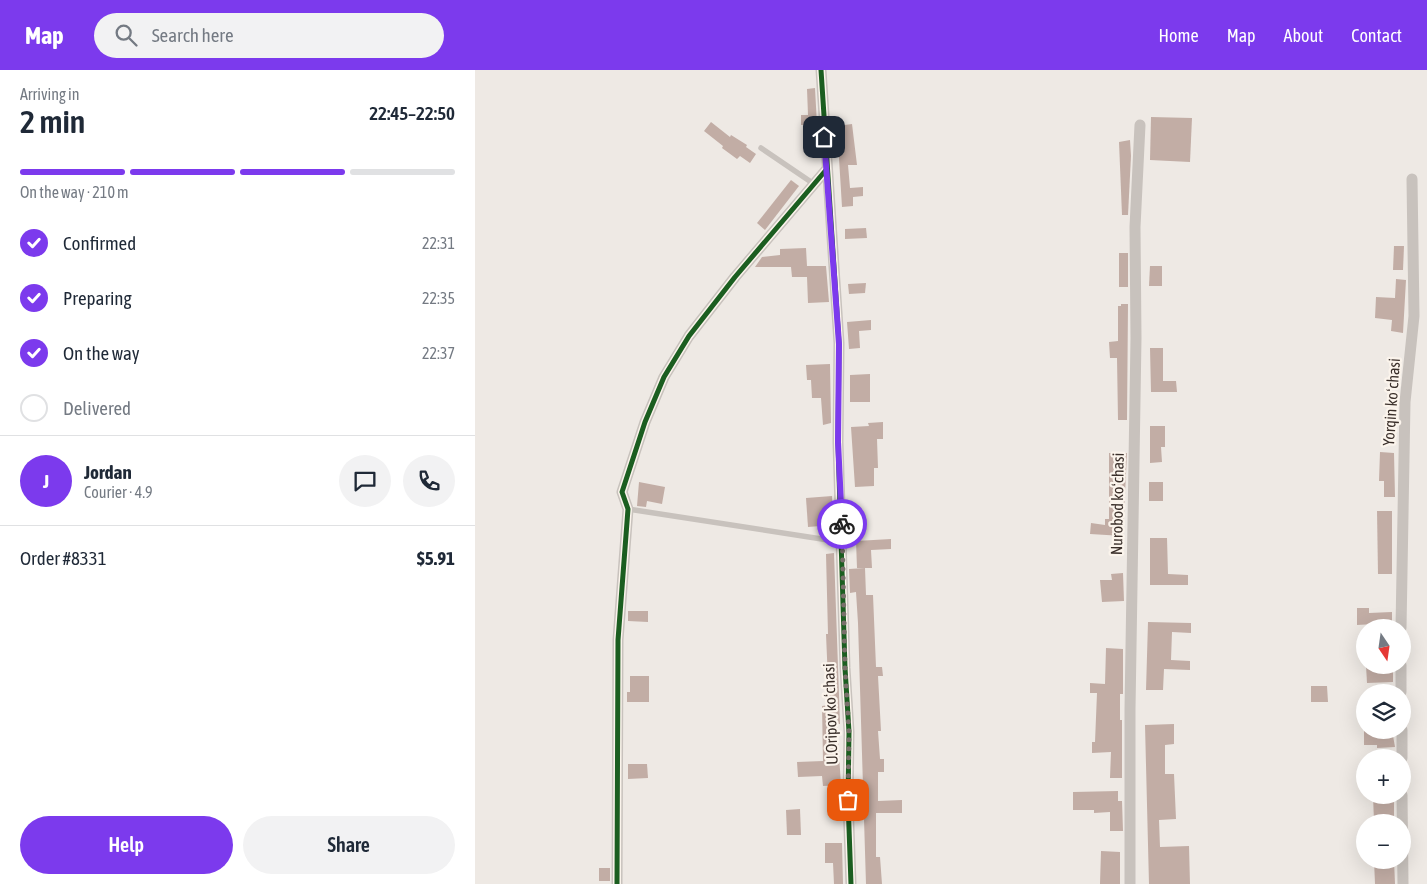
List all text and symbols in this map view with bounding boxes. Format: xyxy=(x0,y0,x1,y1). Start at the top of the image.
search box xyxy=(94,13,444,58)
icon: search xyxy=(112,21,140,49)
text: Map xyxy=(25,22,64,49)
text: Search here xyxy=(152,24,234,46)
text: Home xyxy=(1159,25,1199,46)
text: Map xyxy=(1227,25,1256,46)
text: About xyxy=(1284,25,1323,46)
text: Contact xyxy=(1351,25,1402,46)
text: Arriving in xyxy=(20,85,80,103)
text: 22:45–22:50 xyxy=(369,102,455,124)
text: 2 min xyxy=(20,103,85,140)
pin xyxy=(803,116,845,158)
icon: home xyxy=(810,123,838,151)
text: On the way · 210 m xyxy=(20,183,129,201)
icon: check xyxy=(20,229,48,257)
text: Confirmed xyxy=(63,232,136,254)
text: 22:31 xyxy=(422,234,455,252)
icon: check xyxy=(20,284,48,312)
text: Preparing xyxy=(63,287,132,309)
text: 22:35 xyxy=(422,289,455,307)
icon: check xyxy=(20,339,48,367)
text: On the way xyxy=(63,342,140,364)
text: 22:37 xyxy=(422,344,455,362)
street label: Yorqin koʻchasi xyxy=(1379,358,1404,447)
text: Delivered xyxy=(63,397,131,419)
street label: Nurobod koʻchasi xyxy=(1107,453,1127,555)
button: chat xyxy=(339,455,391,507)
button: phone xyxy=(403,455,455,507)
text: Jordan xyxy=(84,461,132,483)
text: J xyxy=(43,470,49,492)
text: Courier · 4.9 xyxy=(84,483,153,501)
courier xyxy=(817,499,867,549)
icon: bike xyxy=(828,510,856,538)
text: Order #8331 xyxy=(20,547,107,569)
text: $5.91 xyxy=(417,547,455,569)
north arrow xyxy=(1356,619,1411,674)
map controls xyxy=(1356,619,1411,869)
street label: U.Oripov koʻchasi xyxy=(819,663,842,765)
button: layers xyxy=(1356,684,1411,739)
button: + xyxy=(1356,749,1411,804)
pin xyxy=(827,779,869,821)
icon: bag xyxy=(834,786,862,814)
button: − xyxy=(1356,814,1411,869)
button: Help xyxy=(20,816,233,874)
button: Share xyxy=(243,816,455,874)

